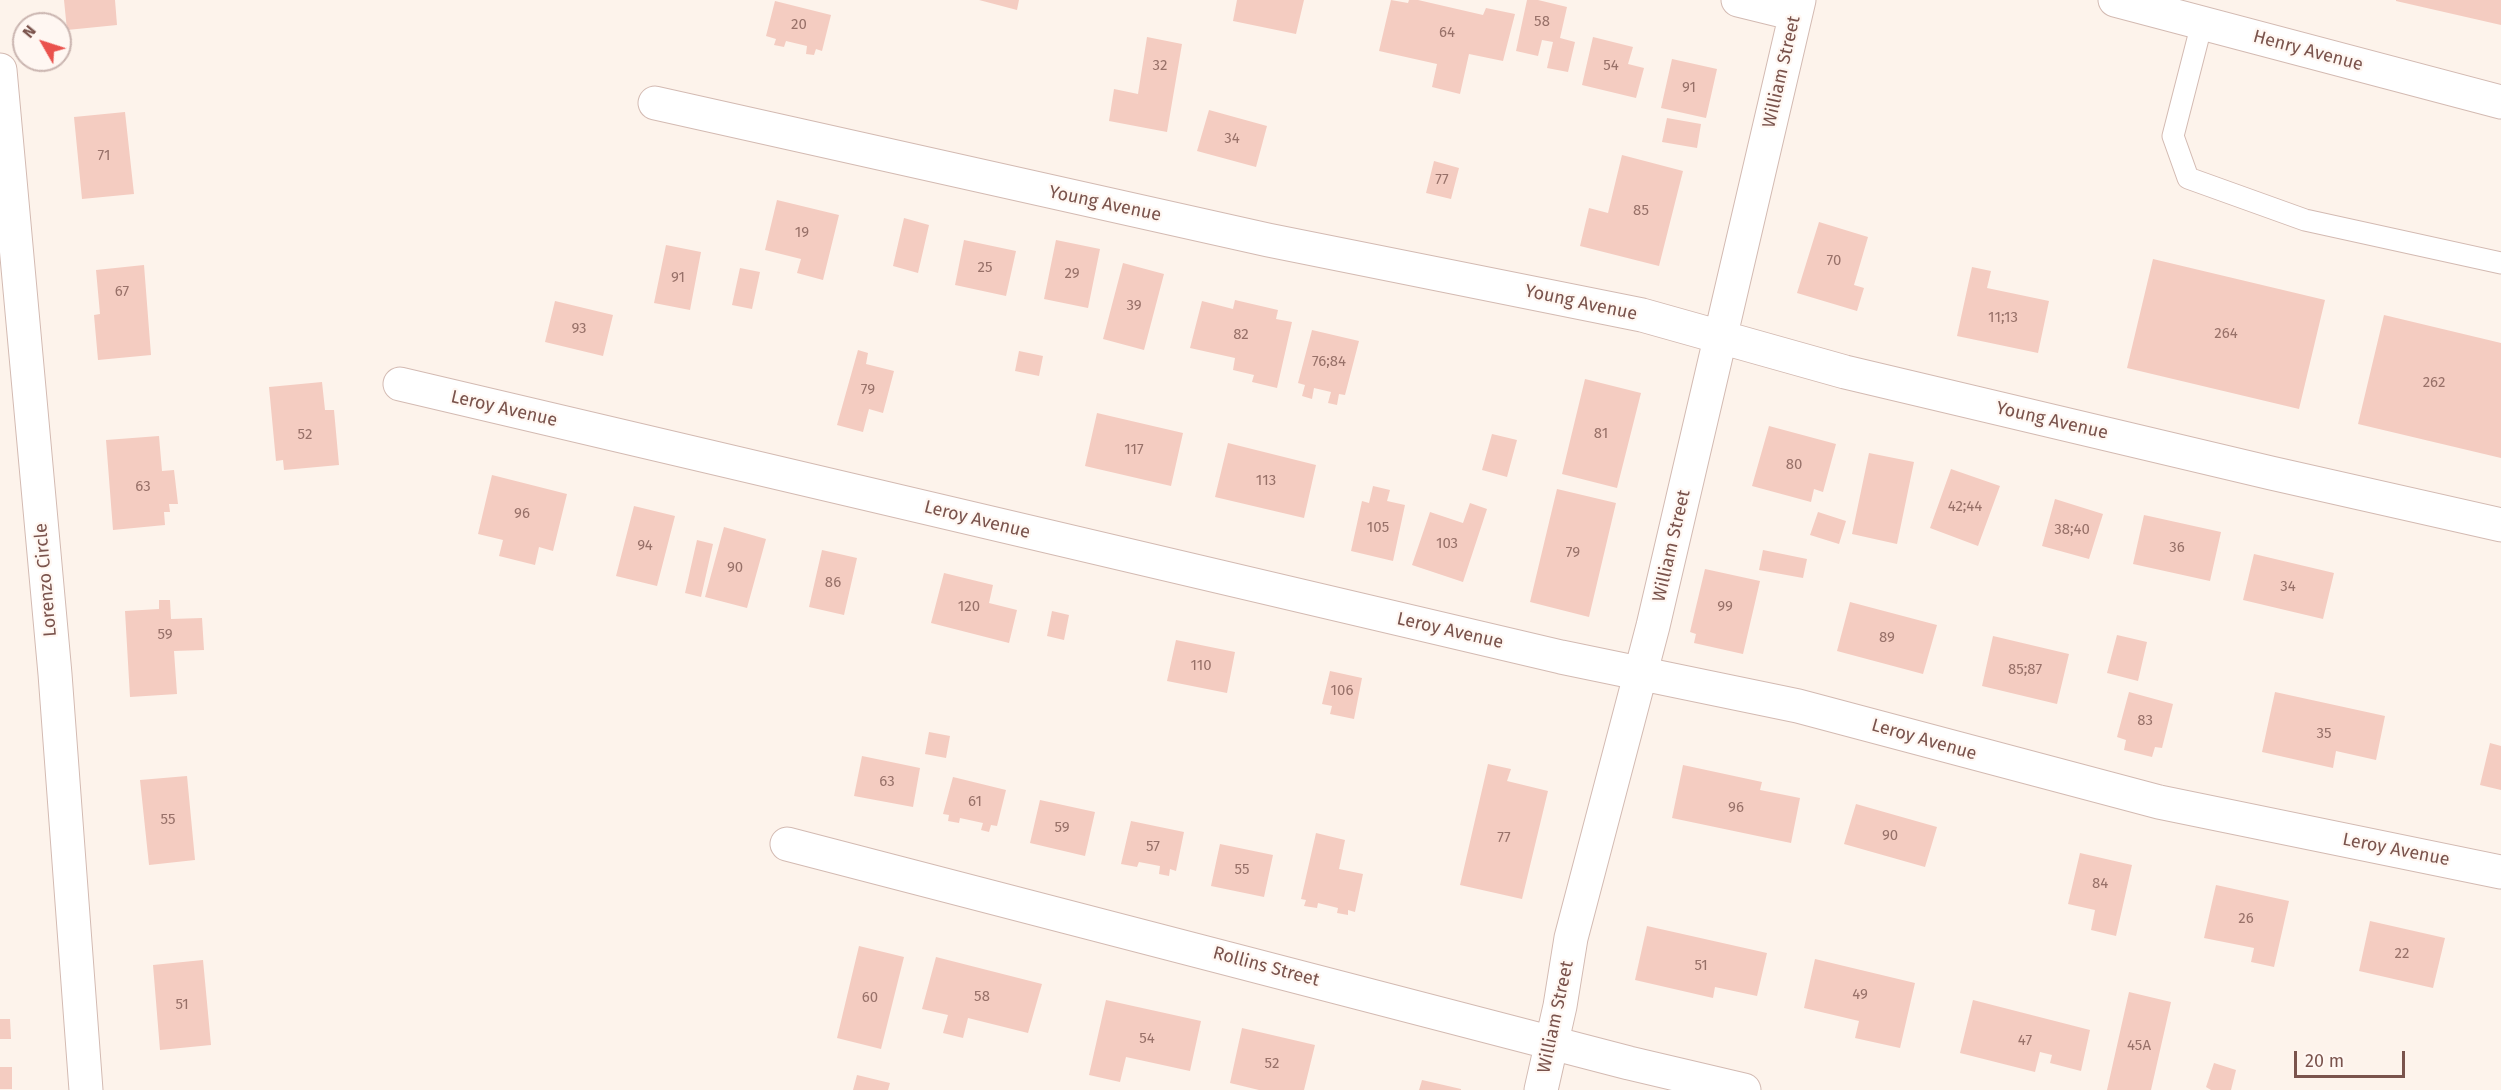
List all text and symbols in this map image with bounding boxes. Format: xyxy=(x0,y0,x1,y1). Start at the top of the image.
north arrow xyxy=(12,12,72,72)
house number: 58 xyxy=(1534,13,1550,31)
street label: William Street xyxy=(1759,14,1805,130)
house number: 20 xyxy=(791,16,807,34)
text: N xyxy=(18,22,40,42)
house number: 64 xyxy=(1439,24,1455,42)
street label: Henry Avenue xyxy=(2251,26,2365,76)
house number: 32 xyxy=(1153,57,1167,75)
house number: 54 xyxy=(1603,57,1619,75)
house number: 91 xyxy=(1682,79,1696,97)
house number: 34 xyxy=(1224,130,1240,148)
house number: 71 xyxy=(98,147,110,165)
house number: 77 xyxy=(1435,171,1449,189)
street label: Young Avenue xyxy=(1047,182,1163,226)
house number: 85 xyxy=(1633,202,1649,220)
house number: 19 xyxy=(795,224,809,242)
house number: 70 xyxy=(1827,252,1841,270)
house number: 25 xyxy=(978,259,992,277)
house number: 29 xyxy=(1064,265,1080,283)
house number: 91 xyxy=(671,269,685,287)
street label: Young Avenue xyxy=(1523,281,1639,325)
house number: 67 xyxy=(115,283,129,301)
house number: 39 xyxy=(1126,297,1142,315)
house number: 11;13 xyxy=(1988,309,2018,327)
house number: 93 xyxy=(571,320,587,338)
house number: 264 xyxy=(2214,325,2238,343)
house number: 82 xyxy=(1233,326,1249,344)
house number: 76;84 xyxy=(1312,353,1346,371)
house number: 262 xyxy=(2423,374,2445,392)
house number: 79 xyxy=(861,381,875,399)
street label: Leroy Avenue xyxy=(449,386,559,432)
street label: Young Avenue xyxy=(1994,398,2110,444)
house number: 81 xyxy=(1594,425,1608,443)
house number: 52 xyxy=(298,426,312,444)
house number: 117 xyxy=(1124,441,1144,459)
house number: 80 xyxy=(1786,456,1802,474)
house number: 113 xyxy=(1256,472,1276,490)
house number: 63 xyxy=(135,478,151,496)
street label: William Street xyxy=(1649,488,1695,604)
street label: Leroy Avenue xyxy=(922,496,1032,544)
house number: 42;44 xyxy=(1948,498,1982,516)
house number: 96 xyxy=(514,505,530,523)
house number: 105 xyxy=(1367,519,1389,537)
house number: 38;40 xyxy=(2054,521,2090,539)
street label: Lorenzo Circle xyxy=(30,522,62,638)
house number: 103 xyxy=(1436,535,1458,553)
house number: 94 xyxy=(637,537,653,555)
house number: 36 xyxy=(2169,539,2185,557)
house number: 79 xyxy=(1566,544,1580,562)
house number: 90 xyxy=(727,559,743,577)
house number: 86 xyxy=(825,574,841,592)
house number: 34 xyxy=(2280,578,2296,596)
house number: 120 xyxy=(958,598,980,616)
house number: 99 xyxy=(1717,598,1733,616)
street label: Leroy Avenue xyxy=(1395,608,1505,654)
house number: 59 xyxy=(157,626,173,644)
house number: 89 xyxy=(1879,629,1895,647)
house number: 110 xyxy=(1190,657,1212,675)
house number: 85;87 xyxy=(2008,661,2042,679)
house number: 106 xyxy=(1331,682,1353,700)
house number: 83 xyxy=(2137,712,2153,730)
street label: Leroy Avenue xyxy=(1869,715,1979,765)
house number: 35 xyxy=(2317,725,2331,743)
house number: 63 xyxy=(879,773,895,791)
house number: 61 xyxy=(968,793,982,811)
house number: 96 xyxy=(1728,799,1744,817)
house number: 55 xyxy=(161,811,175,829)
house number: 59 xyxy=(1054,819,1070,837)
house number: 90 xyxy=(1882,827,1898,845)
house number: 77 xyxy=(1497,829,1511,847)
street label: Leroy Avenue xyxy=(2341,829,2451,871)
house number: 57 xyxy=(1146,838,1160,856)
house number: 55 xyxy=(1235,861,1249,879)
house number: 84 xyxy=(2092,875,2108,893)
house number: 26 xyxy=(2238,910,2254,928)
street label: Rollins Street xyxy=(1210,942,1322,992)
house number: 22 xyxy=(2395,945,2409,963)
house number: 51 xyxy=(1694,957,1708,975)
street label: William Street xyxy=(1534,959,1578,1075)
house number: 49 xyxy=(1852,986,1868,1004)
house number: 58 xyxy=(974,988,990,1006)
house number: 60 xyxy=(862,989,878,1007)
house number: 51 xyxy=(175,996,189,1014)
house number: 54 xyxy=(1139,1030,1155,1048)
house number: 47 xyxy=(2018,1032,2032,1050)
house number: 45A xyxy=(2127,1037,2151,1055)
scale bar xyxy=(2297,1039,2408,1077)
text: 20 m xyxy=(2305,1050,2344,1072)
house number: 52 xyxy=(1265,1055,1279,1073)

